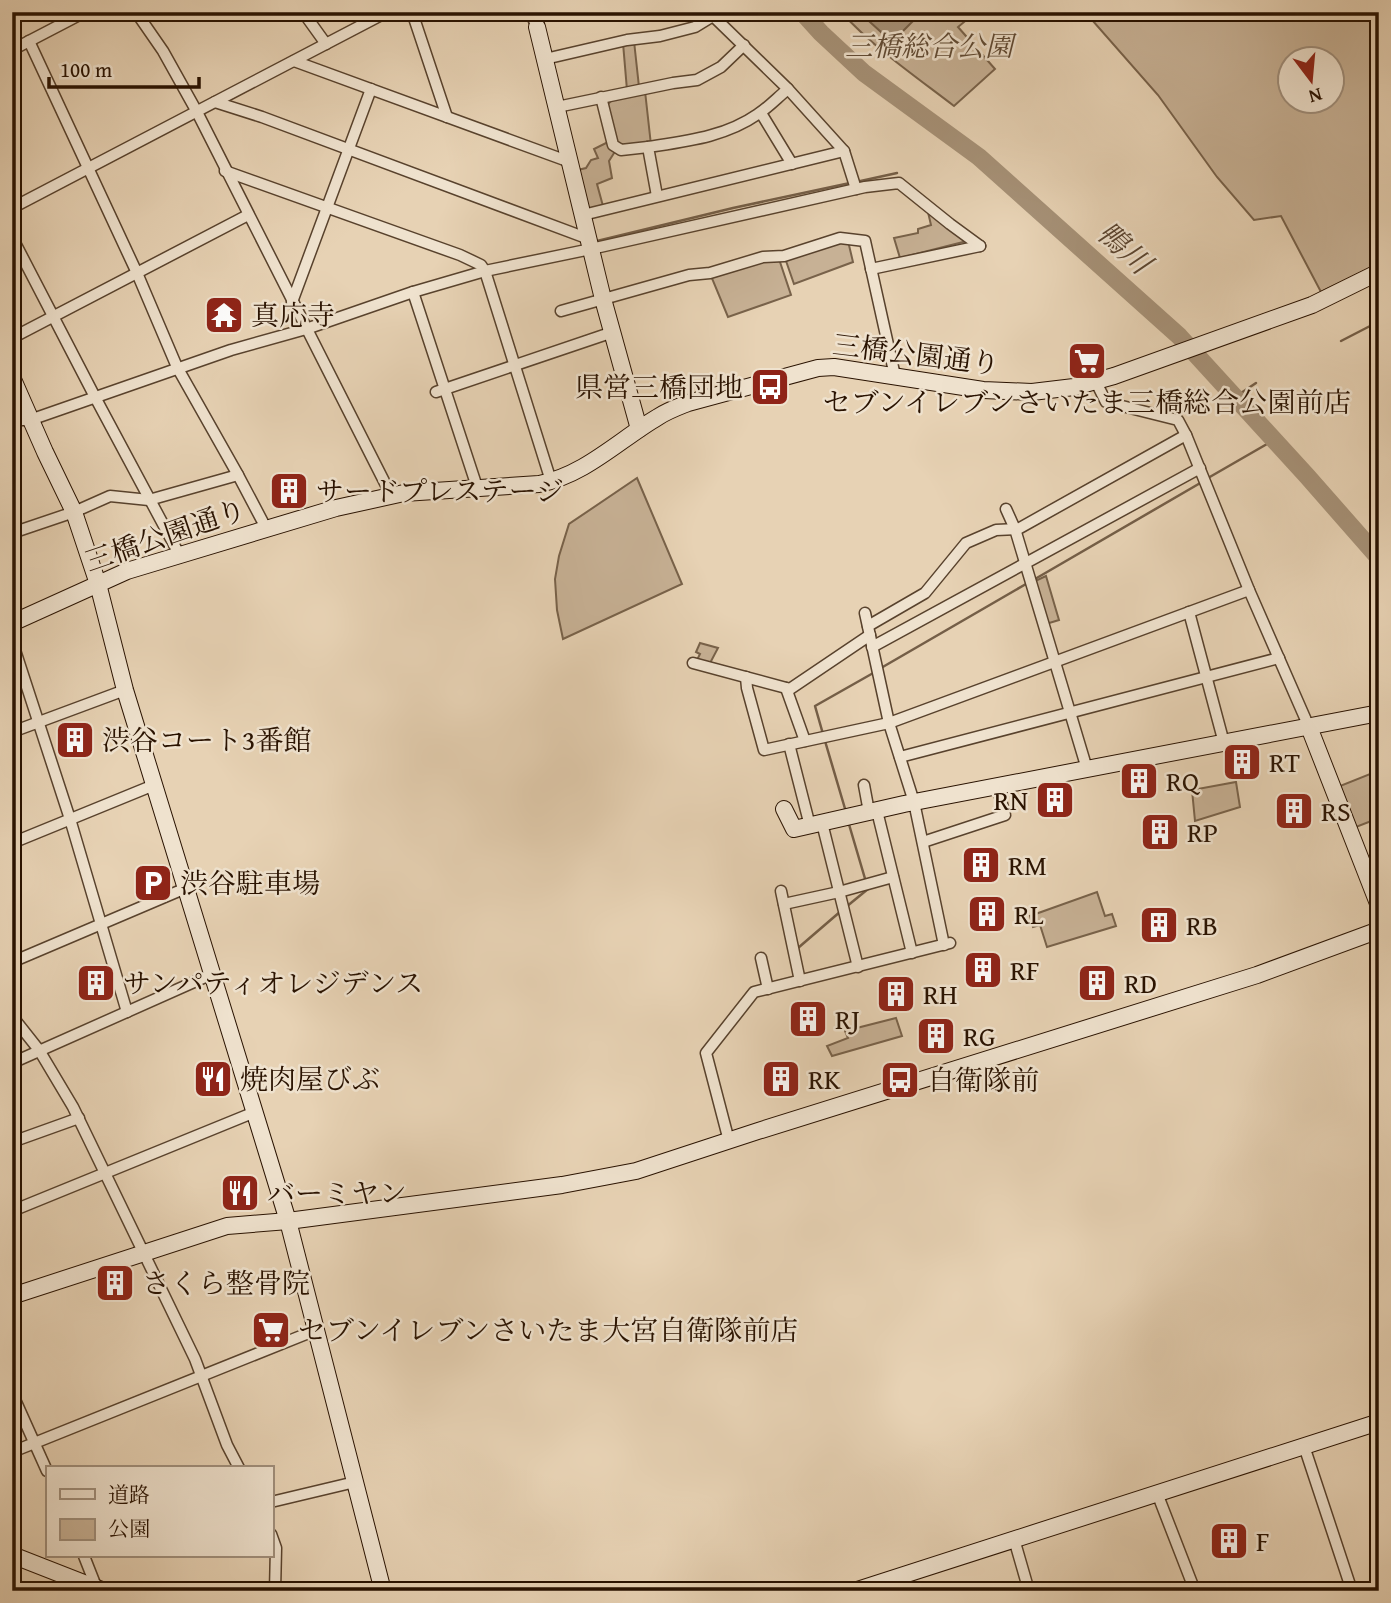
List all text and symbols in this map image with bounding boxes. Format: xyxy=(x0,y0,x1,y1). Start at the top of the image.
park label: 三橋総合公園 xyxy=(845,25,1017,66)
scale bar xyxy=(49,46,200,90)
north arrow xyxy=(1276,46,1346,116)
text: 100 m xyxy=(60,54,112,85)
text: N xyxy=(1305,81,1326,112)
water label: 鴨川 xyxy=(1088,211,1164,286)
temple icon: 真応寺 xyxy=(203,294,245,336)
place label: 真応寺 xyxy=(251,294,335,335)
street label: 三橋公園通り xyxy=(830,323,1002,384)
supermarket icon: セブンイレブンさいたま三橋総合公園前店 xyxy=(1066,340,1108,382)
place label: 県営三橋団地 xyxy=(575,366,743,407)
bus stop icon: 県営三橋団地 xyxy=(749,366,791,408)
place label: セブンイレブンさいたま三橋総合公園前店 xyxy=(823,381,1351,422)
building icon: サードプレステージ xyxy=(268,470,310,512)
place label: サードプレステージ xyxy=(316,470,564,511)
street label: 三橋公園通り xyxy=(79,488,251,581)
building icon: 渋谷コート3番館 xyxy=(54,719,96,761)
place label: 渋谷コート3番館 xyxy=(102,719,311,760)
building icon: RT xyxy=(1221,741,1263,783)
place label: RT xyxy=(1269,741,1301,782)
building icon: RQ xyxy=(1118,760,1160,802)
place label: RQ xyxy=(1166,760,1201,801)
place label: RN xyxy=(994,779,1028,820)
building icon: RN xyxy=(1034,779,1076,821)
building icon: RS xyxy=(1273,790,1315,832)
place label: RS xyxy=(1321,790,1351,831)
building icon: RP xyxy=(1139,811,1181,853)
place label: RP xyxy=(1187,811,1218,852)
building icon: RM xyxy=(960,844,1002,886)
place label: RM xyxy=(1008,844,1047,885)
parking icon: 渋谷駐車場 xyxy=(132,862,174,904)
place label: 渋谷駐車場 xyxy=(180,862,320,903)
building icon: RL xyxy=(966,893,1008,935)
place label: RL xyxy=(1014,893,1044,934)
building icon: RB xyxy=(1138,904,1180,946)
place label: RB xyxy=(1186,904,1218,945)
building icon: RF xyxy=(962,949,1004,991)
place label: RF xyxy=(1010,949,1040,990)
building icon: サンパティオレジデンス xyxy=(75,962,117,1004)
place label: サンパティオレジデンス xyxy=(123,962,423,1003)
building icon: RD xyxy=(1076,962,1118,1004)
place label: RD xyxy=(1124,962,1157,1003)
building icon: RH xyxy=(875,973,917,1015)
place label: RH xyxy=(923,973,958,1014)
building icon: RJ xyxy=(787,998,829,1040)
place label: RJ xyxy=(835,998,860,1039)
building icon: RG xyxy=(915,1015,957,1057)
place label: RG xyxy=(963,1015,996,1056)
restaurant icon: 焼肉屋びぶ xyxy=(192,1058,234,1100)
place label: 焼肉屋びぶ xyxy=(240,1058,380,1099)
building icon: RK xyxy=(760,1058,802,1100)
place label: RK xyxy=(808,1058,841,1099)
bus stop icon: 自衛隊前 xyxy=(879,1059,921,1101)
place label: 自衛隊前 xyxy=(927,1059,1039,1100)
restaurant icon: バーミヤン xyxy=(219,1172,261,1214)
place label: バーミヤン xyxy=(267,1172,407,1213)
building icon: さくら整骨院 xyxy=(94,1262,136,1304)
place label: さくら整骨院 xyxy=(142,1262,310,1303)
supermarket icon: セブンイレブンさいたま大宮自衛隊前店 xyxy=(250,1309,292,1351)
place label: セブンイレブンさいたま大宮自衛隊前店 xyxy=(298,1309,798,1350)
legend xyxy=(46,1466,273,1558)
text: 道路 xyxy=(108,1479,150,1510)
text: 公園 xyxy=(108,1513,150,1544)
building icon: F xyxy=(1208,1520,1250,1562)
place label: F xyxy=(1256,1520,1270,1561)

